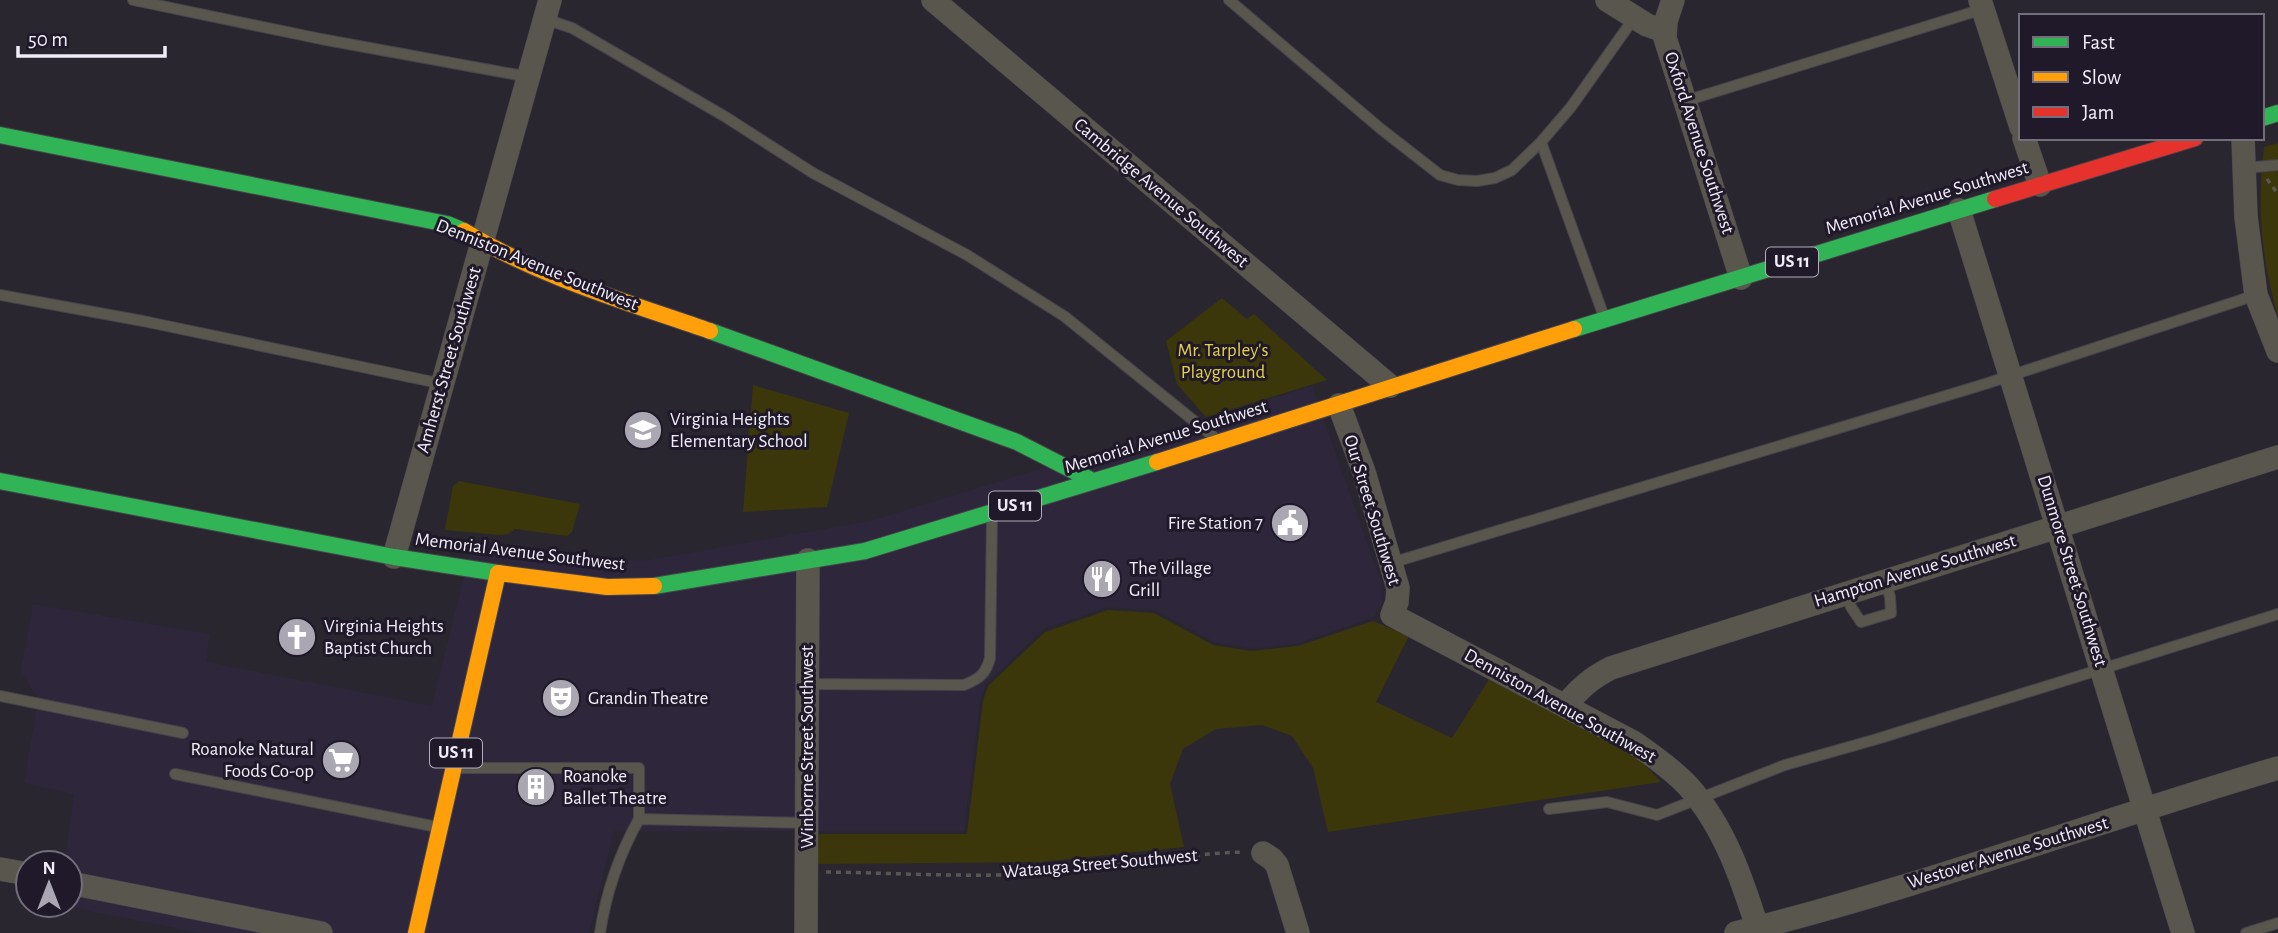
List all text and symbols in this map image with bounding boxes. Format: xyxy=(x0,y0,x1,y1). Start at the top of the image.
scale bar xyxy=(18,14,164,58)
legend xyxy=(2019,14,2264,140)
text: 50 m xyxy=(28,29,68,50)
text: Fast xyxy=(2082,32,2115,53)
street label: Oxford Avenue Southwest xyxy=(1661,50,1737,236)
text: Slow xyxy=(2082,67,2121,88)
text: Jam xyxy=(2082,102,2114,123)
street label: Cambridge Avenue Southwest xyxy=(1070,115,1252,271)
street label: Memorial Avenue Southwest xyxy=(1823,158,2031,238)
street label: Denniston Avenue Southwest xyxy=(433,216,641,314)
road number: US 11 xyxy=(1766,248,1818,276)
street label: Amherst Street Southwest xyxy=(413,265,485,455)
park label: Mr. Tarpley's Playground xyxy=(1177,341,1269,382)
street label: Memorial Avenue Southwest xyxy=(1062,397,1270,477)
school or university icon: Virginia Heights Elementary School xyxy=(622,409,664,451)
place label: Virginia Heights Elementary School xyxy=(670,410,808,451)
street label: Our Street Southwest xyxy=(1340,432,1404,588)
street label: Dunmore Street Southwest xyxy=(2034,473,2110,669)
road number: US 11 xyxy=(989,492,1041,520)
public building icon: Fire Station 7 xyxy=(1269,502,1311,544)
place label: Fire Station 7 xyxy=(1168,514,1263,533)
street label: Memorial Avenue Southwest xyxy=(414,530,626,574)
street label: Hampton Avenue Southwest xyxy=(1812,531,2018,611)
restaurant icon: The Village Grill xyxy=(1081,558,1123,600)
place label: The Village Grill xyxy=(1129,559,1211,600)
church icon: Virginia Heights Baptist Church xyxy=(276,616,318,658)
place label: Virginia Heights Baptist Church xyxy=(324,617,444,658)
street label: Winborne Street Southwest xyxy=(798,645,817,849)
street label: Denniston Avenue Southwest xyxy=(1461,645,1659,767)
theatre icon: Grandin Theatre xyxy=(540,677,582,719)
place label: Grandin Theatre xyxy=(588,689,708,708)
road number: US 11 xyxy=(430,738,482,768)
supermarket icon: Roanoke Natural Foods Co-op xyxy=(320,739,362,781)
place label: Roanoke Natural Foods Co-op xyxy=(190,740,314,781)
building icon: Roanoke Ballet Theatre xyxy=(515,766,557,808)
place label: Roanoke Ballet Theatre xyxy=(563,767,667,808)
street label: Westover Avenue Southwest xyxy=(1905,813,2111,893)
street label: Watauga Street Southwest xyxy=(1002,846,1198,882)
north arrow xyxy=(14,849,84,919)
text: N xyxy=(42,859,56,878)

